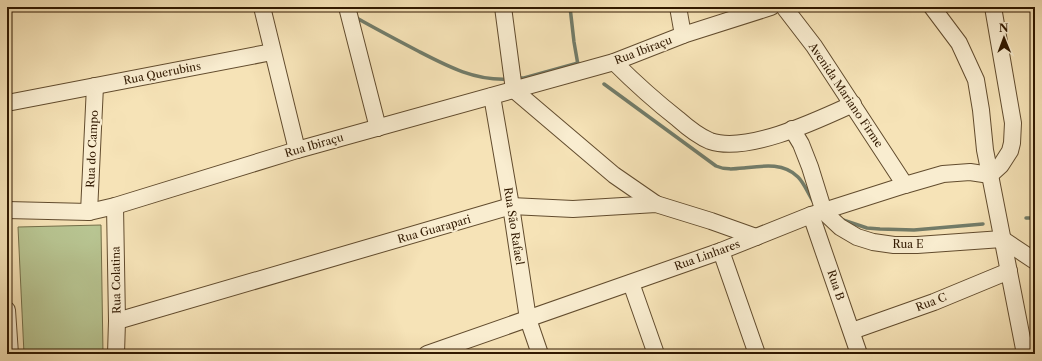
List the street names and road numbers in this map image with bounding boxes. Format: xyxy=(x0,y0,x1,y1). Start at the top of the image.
street label: Rua Ibiraçu xyxy=(612,33,674,67)
street label: Avenida Mariano Firme xyxy=(805,39,886,150)
street label: Rua Querubins xyxy=(122,59,202,87)
street label: Rua do Campo xyxy=(83,110,101,188)
street label: Rua Ibiraçu xyxy=(283,130,345,160)
street label: Rua São Rafael xyxy=(501,186,527,267)
street label: Rua Guarapari xyxy=(396,212,473,246)
street label: Rua Linhares xyxy=(672,237,742,273)
street label: Rua E xyxy=(892,237,924,251)
street label: Rua Colatina xyxy=(108,246,124,314)
street label: Rua B xyxy=(824,268,848,302)
street label: Rua C xyxy=(914,290,948,314)

